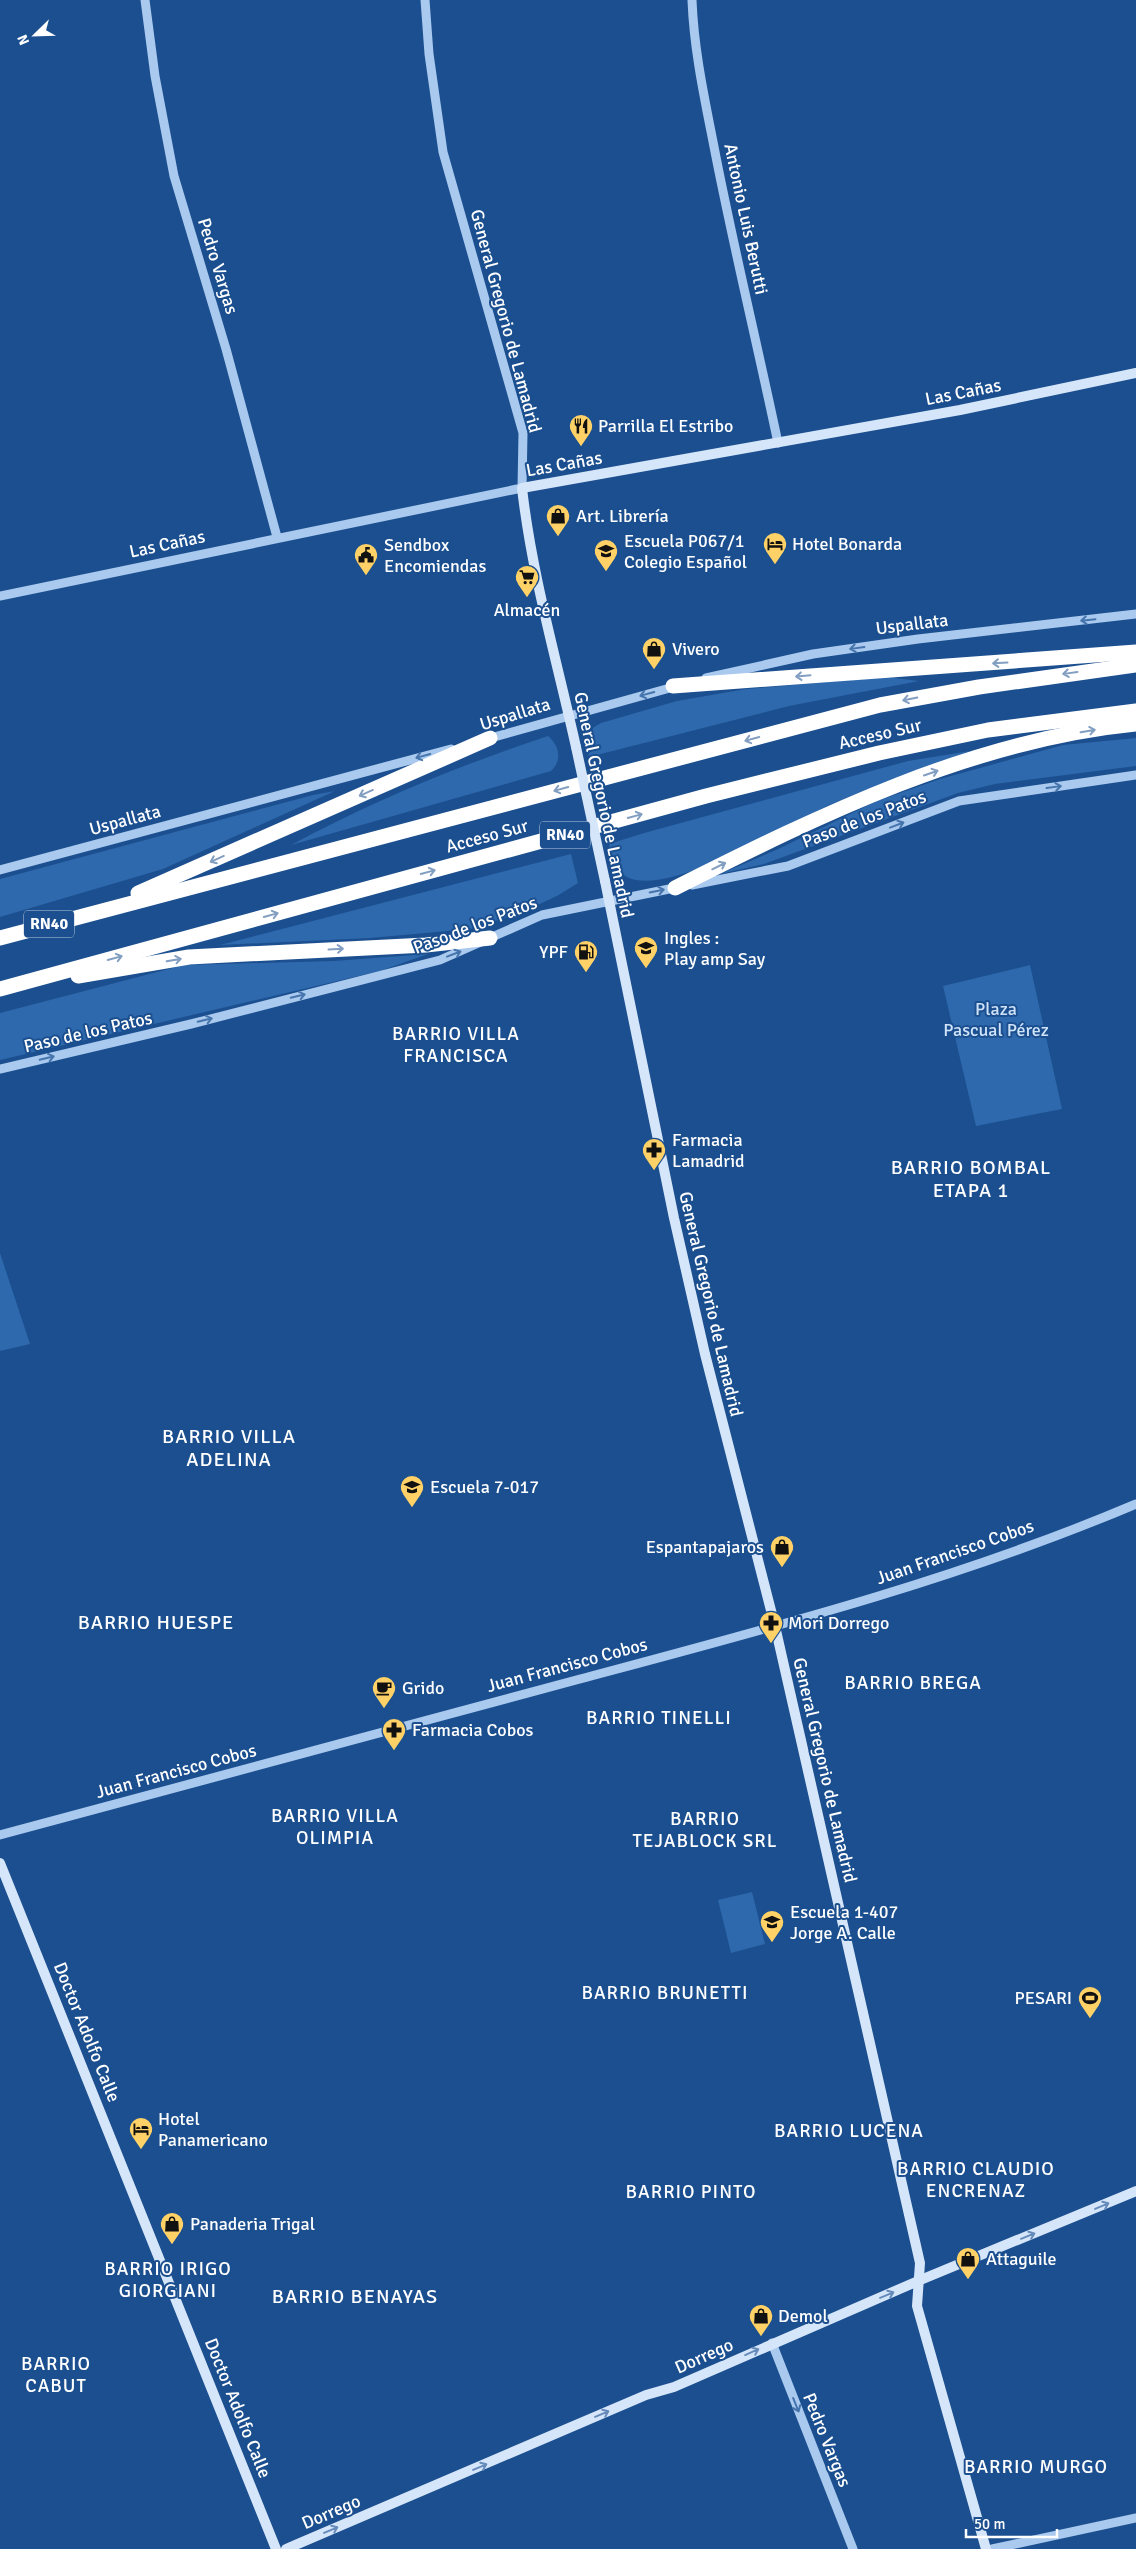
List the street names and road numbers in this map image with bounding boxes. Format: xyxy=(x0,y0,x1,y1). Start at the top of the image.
street label: Antonio Luis Berutti xyxy=(719,142,773,296)
street label: General Gregorio de Lamadrid xyxy=(466,207,546,435)
street label: Pedro Vargas xyxy=(193,215,243,317)
street label: Las Cañas xyxy=(923,374,1003,410)
street label: Las Cañas xyxy=(524,446,604,482)
street label: Las Cañas xyxy=(127,525,207,563)
street label: Uspallata xyxy=(874,609,950,639)
street label: General Gregorio de Lamadrid xyxy=(569,690,639,920)
street label: Uspallata xyxy=(477,693,553,735)
street label: Acceso Sur xyxy=(836,714,924,754)
street label: Paso de los Patos xyxy=(799,785,929,853)
street label: Uspallata xyxy=(87,800,163,840)
street label: Acceso Sur xyxy=(443,814,531,858)
road number: RN40 xyxy=(540,822,590,848)
street label: Paso de los Patos xyxy=(410,891,540,959)
road number: RN40 xyxy=(24,911,74,938)
street label: Paso de los Patos xyxy=(22,1007,154,1057)
street label: General Gregorio de Lamadrid xyxy=(674,1189,748,1419)
street label: Juan Francisco Cobos xyxy=(873,1515,1037,1589)
street label: Juan Francisco Cobos xyxy=(484,1633,650,1697)
street label: General Gregorio de Lamadrid xyxy=(788,1655,862,1885)
street label: Juan Francisco Cobos xyxy=(93,1739,259,1803)
street label: Doctor Adolfo Calle xyxy=(49,1959,125,2105)
street label: Dorrego xyxy=(671,2333,737,2379)
street label: Doctor Adolfo Calle xyxy=(200,2335,276,2481)
street label: Pedro Vargas xyxy=(798,2390,856,2490)
street label: Dorrego xyxy=(298,2490,364,2534)

